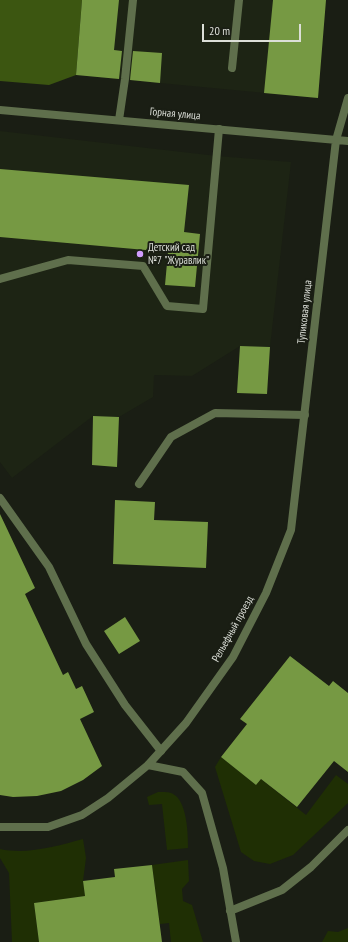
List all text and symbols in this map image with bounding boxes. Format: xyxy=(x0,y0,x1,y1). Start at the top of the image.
scale bar xyxy=(204,16,303,42)
text: 20 m xyxy=(209,23,230,38)
street label: Горная улица xyxy=(149,105,201,123)
place label: Детский сад №7 "Журавлик" xyxy=(148,241,209,267)
marker: Детский сад №7 "Журавлик" xyxy=(135,249,145,259)
street label: Тупиковая улица xyxy=(295,279,315,345)
street label: Рельефный проезд xyxy=(209,594,257,664)

